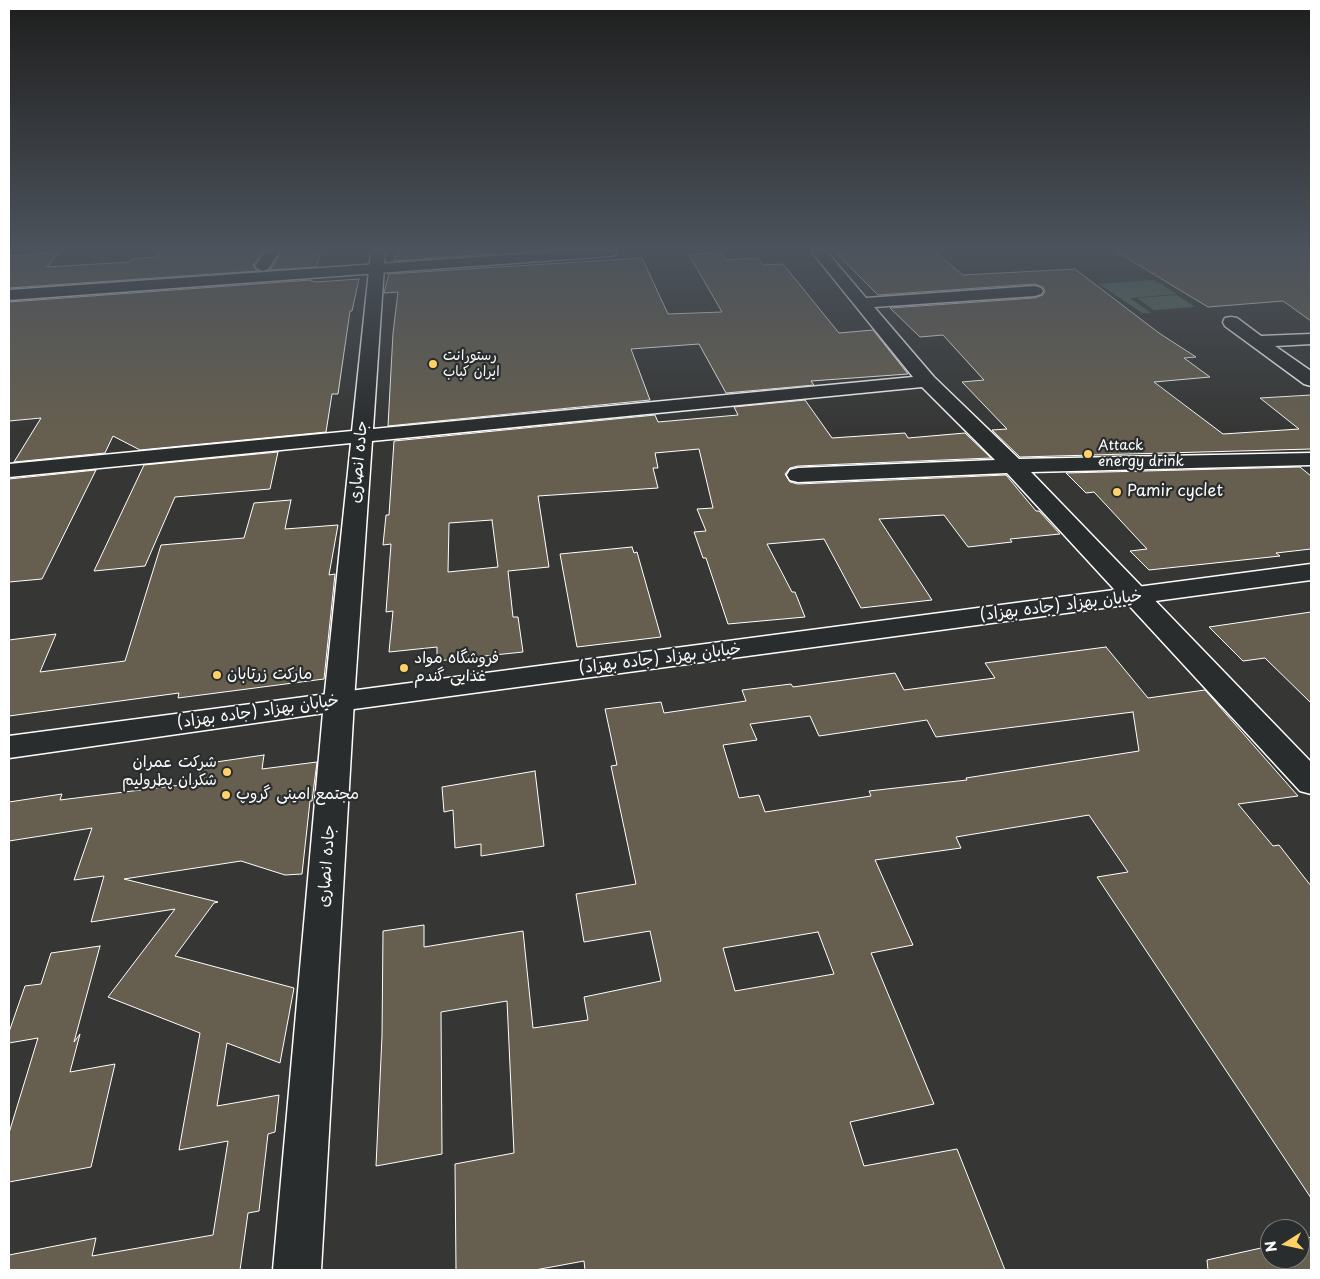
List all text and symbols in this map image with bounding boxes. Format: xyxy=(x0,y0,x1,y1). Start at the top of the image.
place label: رستورانت ایران کباب xyxy=(443,348,500,381)
marker: رستورانت ایران کباب xyxy=(427,358,439,370)
street label: جاده انصاری xyxy=(346,420,372,504)
place label: Attack energy drink xyxy=(1098,438,1184,471)
marker: Attack energy drink xyxy=(1082,448,1094,460)
place label: Pamir cyclet xyxy=(1127,482,1223,502)
marker: Pamir cyclet xyxy=(1111,486,1123,498)
street label: خیابان بهزاد (جاده بهزاد) xyxy=(979,587,1143,625)
street label: خیابان بهزاد (جاده بهزاد) xyxy=(578,640,742,678)
place label: فروشگاه مواد غذایی گندم xyxy=(414,649,499,687)
marker: فروشگاه مواد غذایی گندم xyxy=(398,662,410,674)
place label: مارکت زرتابان xyxy=(227,665,312,685)
marker: مارکت زرتابان xyxy=(211,669,223,681)
street label: خیابان بهزاد (جاده بهزاد) xyxy=(176,691,340,733)
place label: شرکت عمران شکران پطرولیم xyxy=(122,753,217,791)
marker: شرکت عمران شکران پطرولیم xyxy=(221,766,233,778)
place label: مجتمع امینی گروپ xyxy=(236,785,359,805)
marker: مجتمع امینی گروپ xyxy=(220,789,232,801)
street label: جاده انصاری xyxy=(315,824,339,908)
north arrow xyxy=(1260,1219,1310,1269)
text: N xyxy=(1259,1239,1282,1254)

